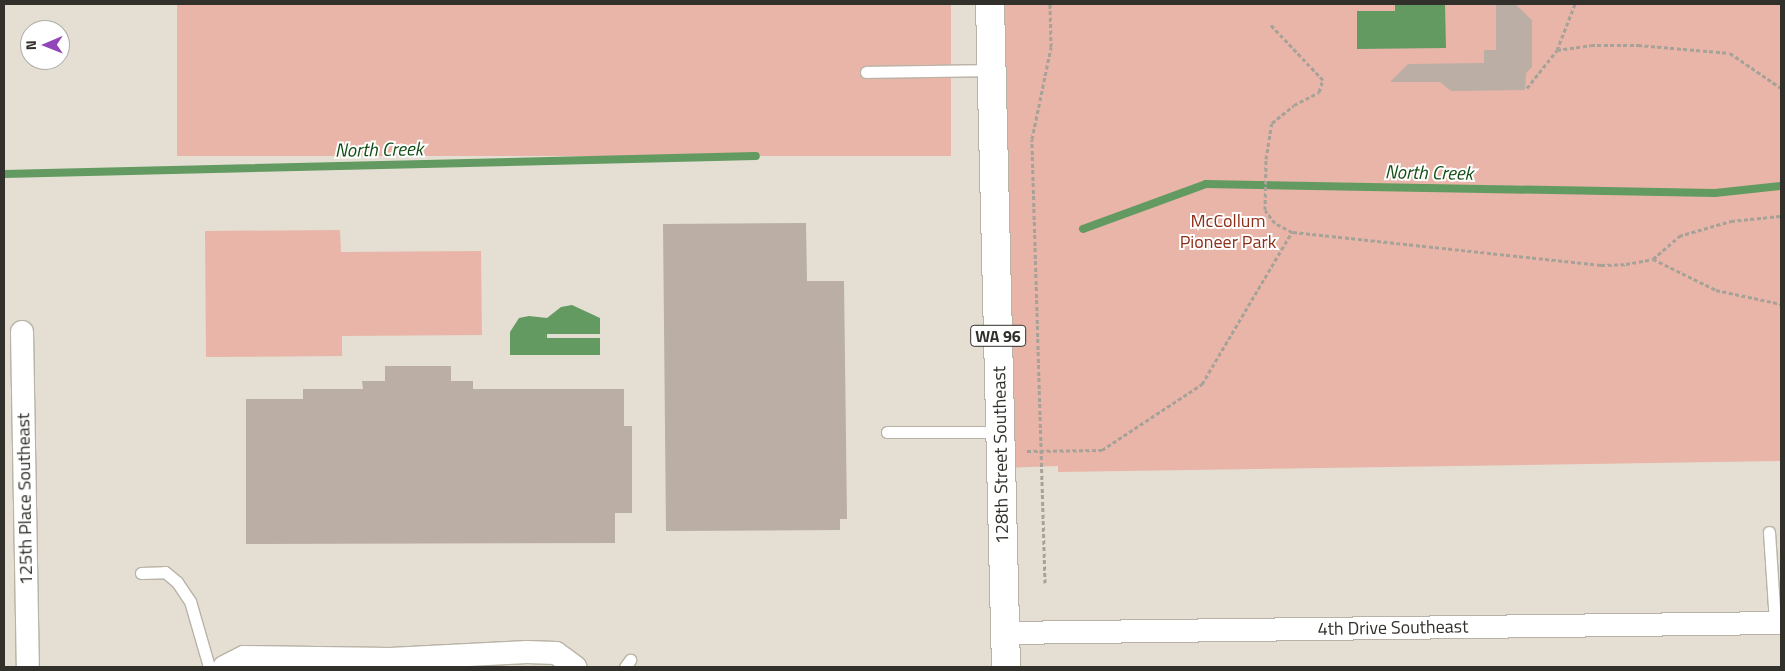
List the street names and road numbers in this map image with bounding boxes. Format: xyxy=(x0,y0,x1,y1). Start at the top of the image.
road number: WA 96 xyxy=(969,322,1027,350)
street label: 128th Street Southeast xyxy=(989,366,1013,544)
street label: 125th Place Southeast xyxy=(13,413,37,585)
street label: 4th Drive Southeast xyxy=(1317,616,1469,640)

